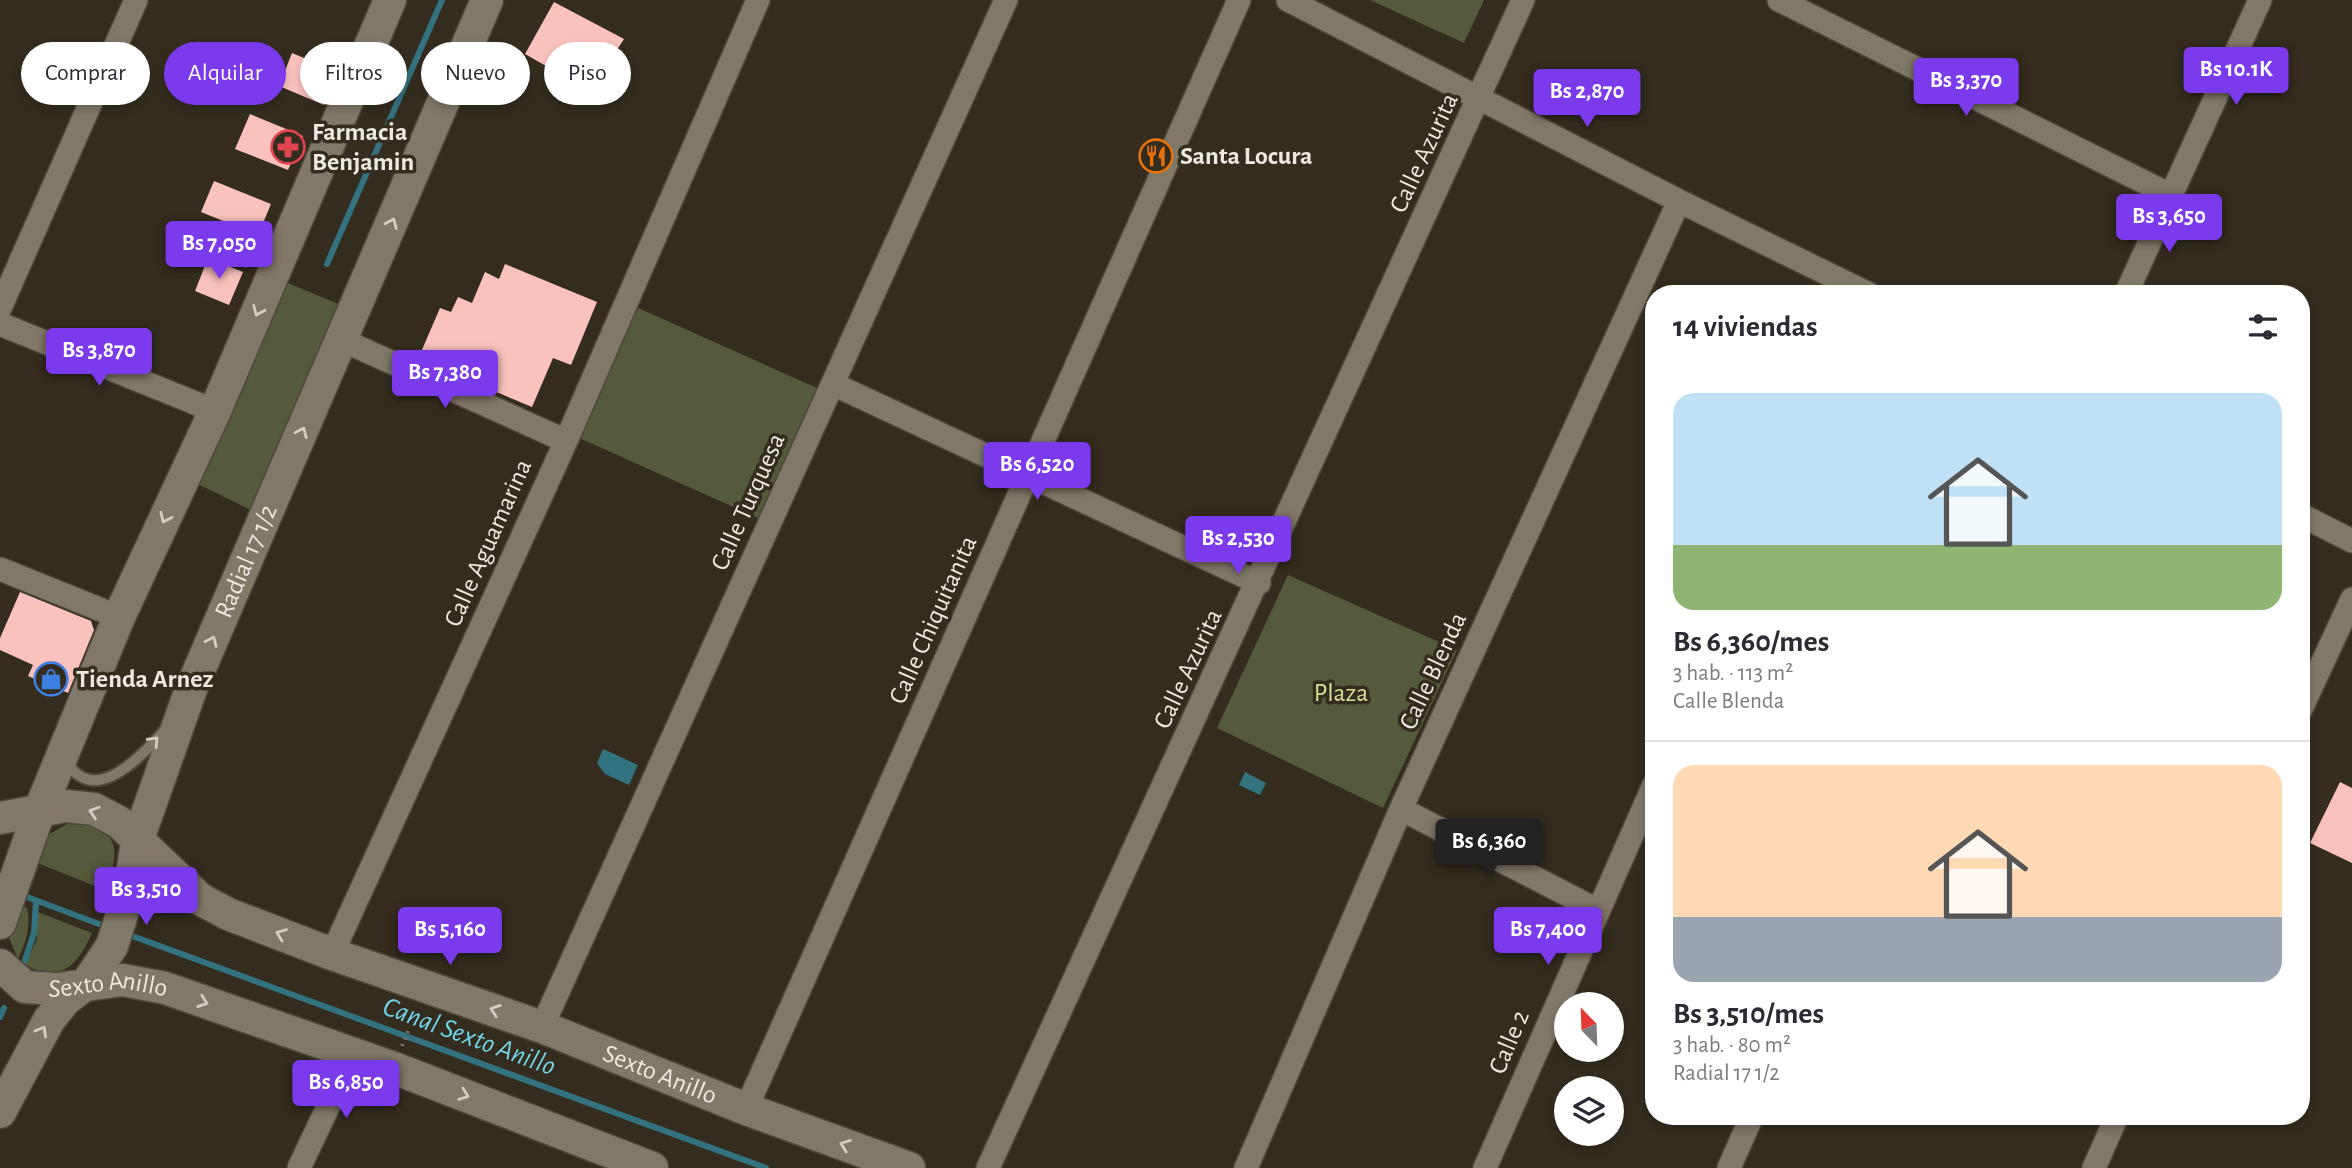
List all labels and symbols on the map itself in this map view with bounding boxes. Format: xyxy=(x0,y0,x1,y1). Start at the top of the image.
pin: Bs 10.1K xyxy=(2164,48,2308,107)
pin: Bs 3,370 xyxy=(1894,58,2038,118)
pin: Bs 2,870 xyxy=(1515,69,1659,129)
street label: Calle Azurita xyxy=(1385,89,1463,217)
place label: Farmacia Benjamin xyxy=(312,119,414,175)
pharmacy icon: Farmacia Benjamin xyxy=(269,128,307,166)
restaurant icon: Santa Locura xyxy=(1137,137,1175,175)
place label: Santa Locura xyxy=(1180,143,1313,169)
pin: Bs 3,650 xyxy=(2097,194,2241,254)
one-way arrow xyxy=(384,218,398,230)
pin: Bs 7,050 xyxy=(147,222,291,281)
one-way arrow xyxy=(252,304,266,316)
pin: Bs 3,870 xyxy=(27,328,171,388)
pin: Bs 7,380 xyxy=(373,350,517,410)
one-way arrow xyxy=(294,427,308,439)
street label: Calle Turquesa xyxy=(706,430,790,574)
pin: Bs 6,520 xyxy=(965,442,1109,502)
street label: Calle Aguamarina xyxy=(440,455,536,631)
street label: Radial 17 1/2 xyxy=(210,500,282,622)
one-way arrow xyxy=(159,511,173,523)
pin: Bs 2,530 xyxy=(1166,516,1310,576)
street label: Calle Chiquitanita xyxy=(884,532,982,708)
street label: Calle Azurita xyxy=(1149,605,1227,733)
street label: Calle Blenda xyxy=(1395,608,1471,734)
one-way arrow xyxy=(204,635,218,648)
shop icon: Tienda Arnez xyxy=(32,660,70,698)
place label: Tienda Arnez xyxy=(76,666,214,692)
park label: Plaza xyxy=(1314,680,1368,706)
one-way arrow xyxy=(146,736,159,749)
one-way arrow xyxy=(88,805,100,820)
pin: Bs 6,360 xyxy=(1417,820,1561,879)
pin: Bs 3,510 xyxy=(74,867,218,927)
pin: Bs 5,160 xyxy=(378,908,522,967)
pin: Bs 7,400 xyxy=(1476,908,1620,967)
one-way arrow xyxy=(276,928,288,942)
street label: Sexto Anillo xyxy=(48,967,170,1002)
north arrow xyxy=(1554,992,1624,1062)
one-way arrow xyxy=(197,993,209,1007)
water label: Canal Sexto Anillo xyxy=(379,993,559,1081)
one-way arrow xyxy=(490,1004,502,1018)
street label: Calle 2 xyxy=(1484,1006,1534,1078)
one-way arrow xyxy=(34,1026,47,1039)
street label: Sexto Anillo xyxy=(599,1040,721,1109)
pin: Bs 6,850 xyxy=(274,1060,418,1120)
one-way arrow xyxy=(457,1086,469,1100)
one-way arrow xyxy=(839,1139,851,1153)

